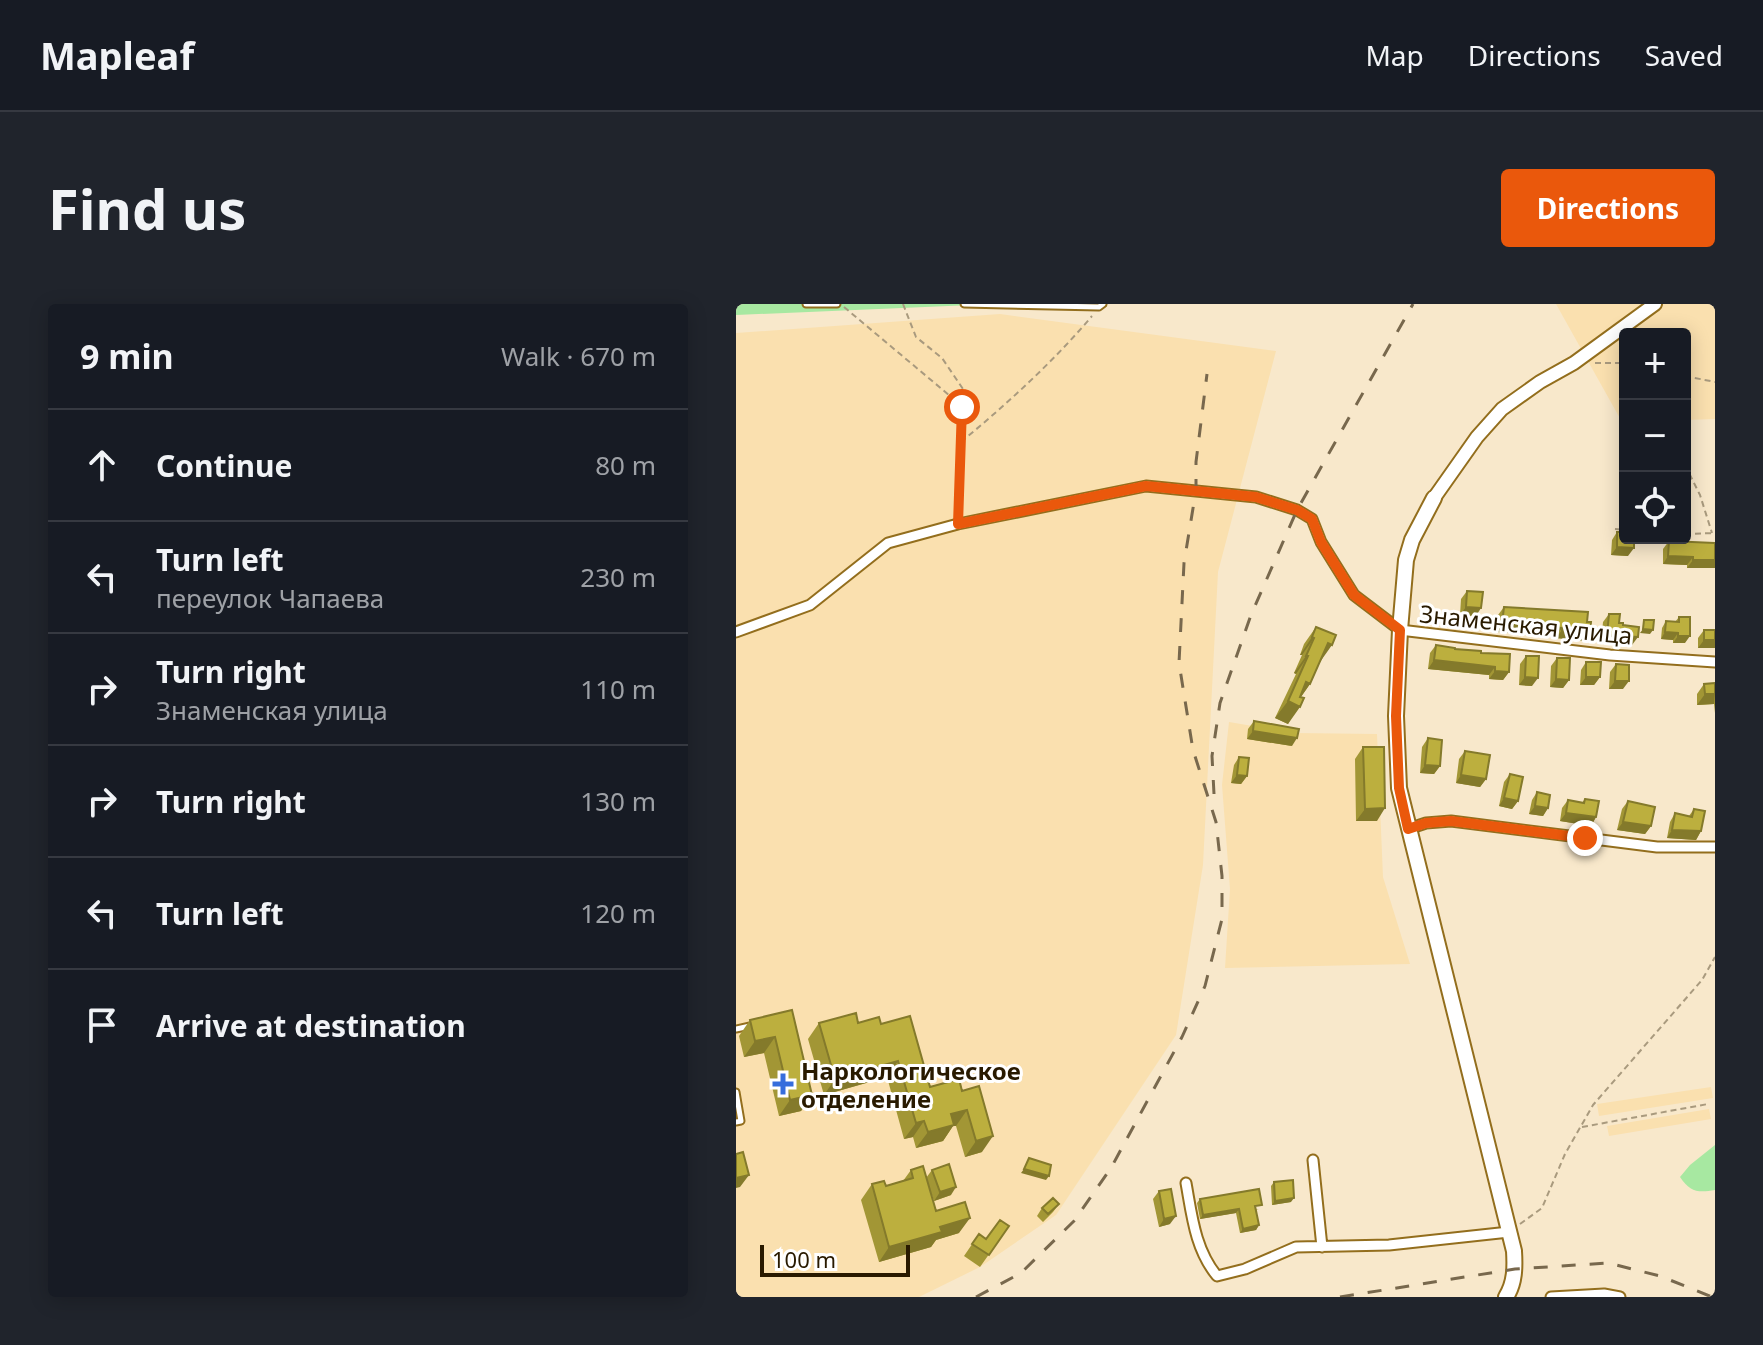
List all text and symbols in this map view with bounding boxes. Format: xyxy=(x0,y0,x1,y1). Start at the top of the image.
text: Mapleaf xyxy=(40,29,194,81)
text: Map xyxy=(1365,36,1424,74)
text: Directions xyxy=(1468,36,1601,74)
text: Saved xyxy=(1645,36,1723,74)
button: Directions xyxy=(1501,169,1715,247)
text: Find us xyxy=(48,170,246,246)
map controls xyxy=(1619,328,1691,544)
button: + xyxy=(1619,328,1691,400)
text: 9 min xyxy=(80,333,174,379)
text: Walk · 670 m xyxy=(501,338,656,374)
route start xyxy=(944,389,980,425)
button: − xyxy=(1619,400,1691,472)
icon: ahead xyxy=(80,443,124,487)
text: Continue xyxy=(156,445,292,486)
text: 80 m xyxy=(595,447,656,483)
button: locate xyxy=(1619,472,1691,544)
text: Turn left xyxy=(156,539,284,580)
icon: left xyxy=(80,555,124,599)
text: 230 m xyxy=(580,559,656,595)
text: переулок Чапаева xyxy=(156,580,384,616)
street label: Знаменская улица xyxy=(1418,596,1634,652)
text: Turn right xyxy=(156,651,306,692)
icon: right xyxy=(80,667,124,711)
text: 110 m xyxy=(580,671,656,707)
text: Знаменская улица xyxy=(156,692,388,728)
icon: right xyxy=(80,779,124,823)
text: Turn right xyxy=(156,781,306,822)
text: 130 m xyxy=(580,783,656,819)
route end xyxy=(1567,820,1603,856)
icon: left xyxy=(80,891,124,935)
text: Turn left xyxy=(156,893,284,934)
text: 120 m xyxy=(580,895,656,931)
icon: arrive xyxy=(80,1003,124,1047)
text: Arrive at destination xyxy=(156,1005,466,1046)
place label: Наркологическое отделение xyxy=(801,1054,1021,1115)
marker: Наркологическое отделение xyxy=(772,1073,794,1095)
scale bar xyxy=(760,1241,910,1277)
text: 100 m xyxy=(772,1244,836,1274)

